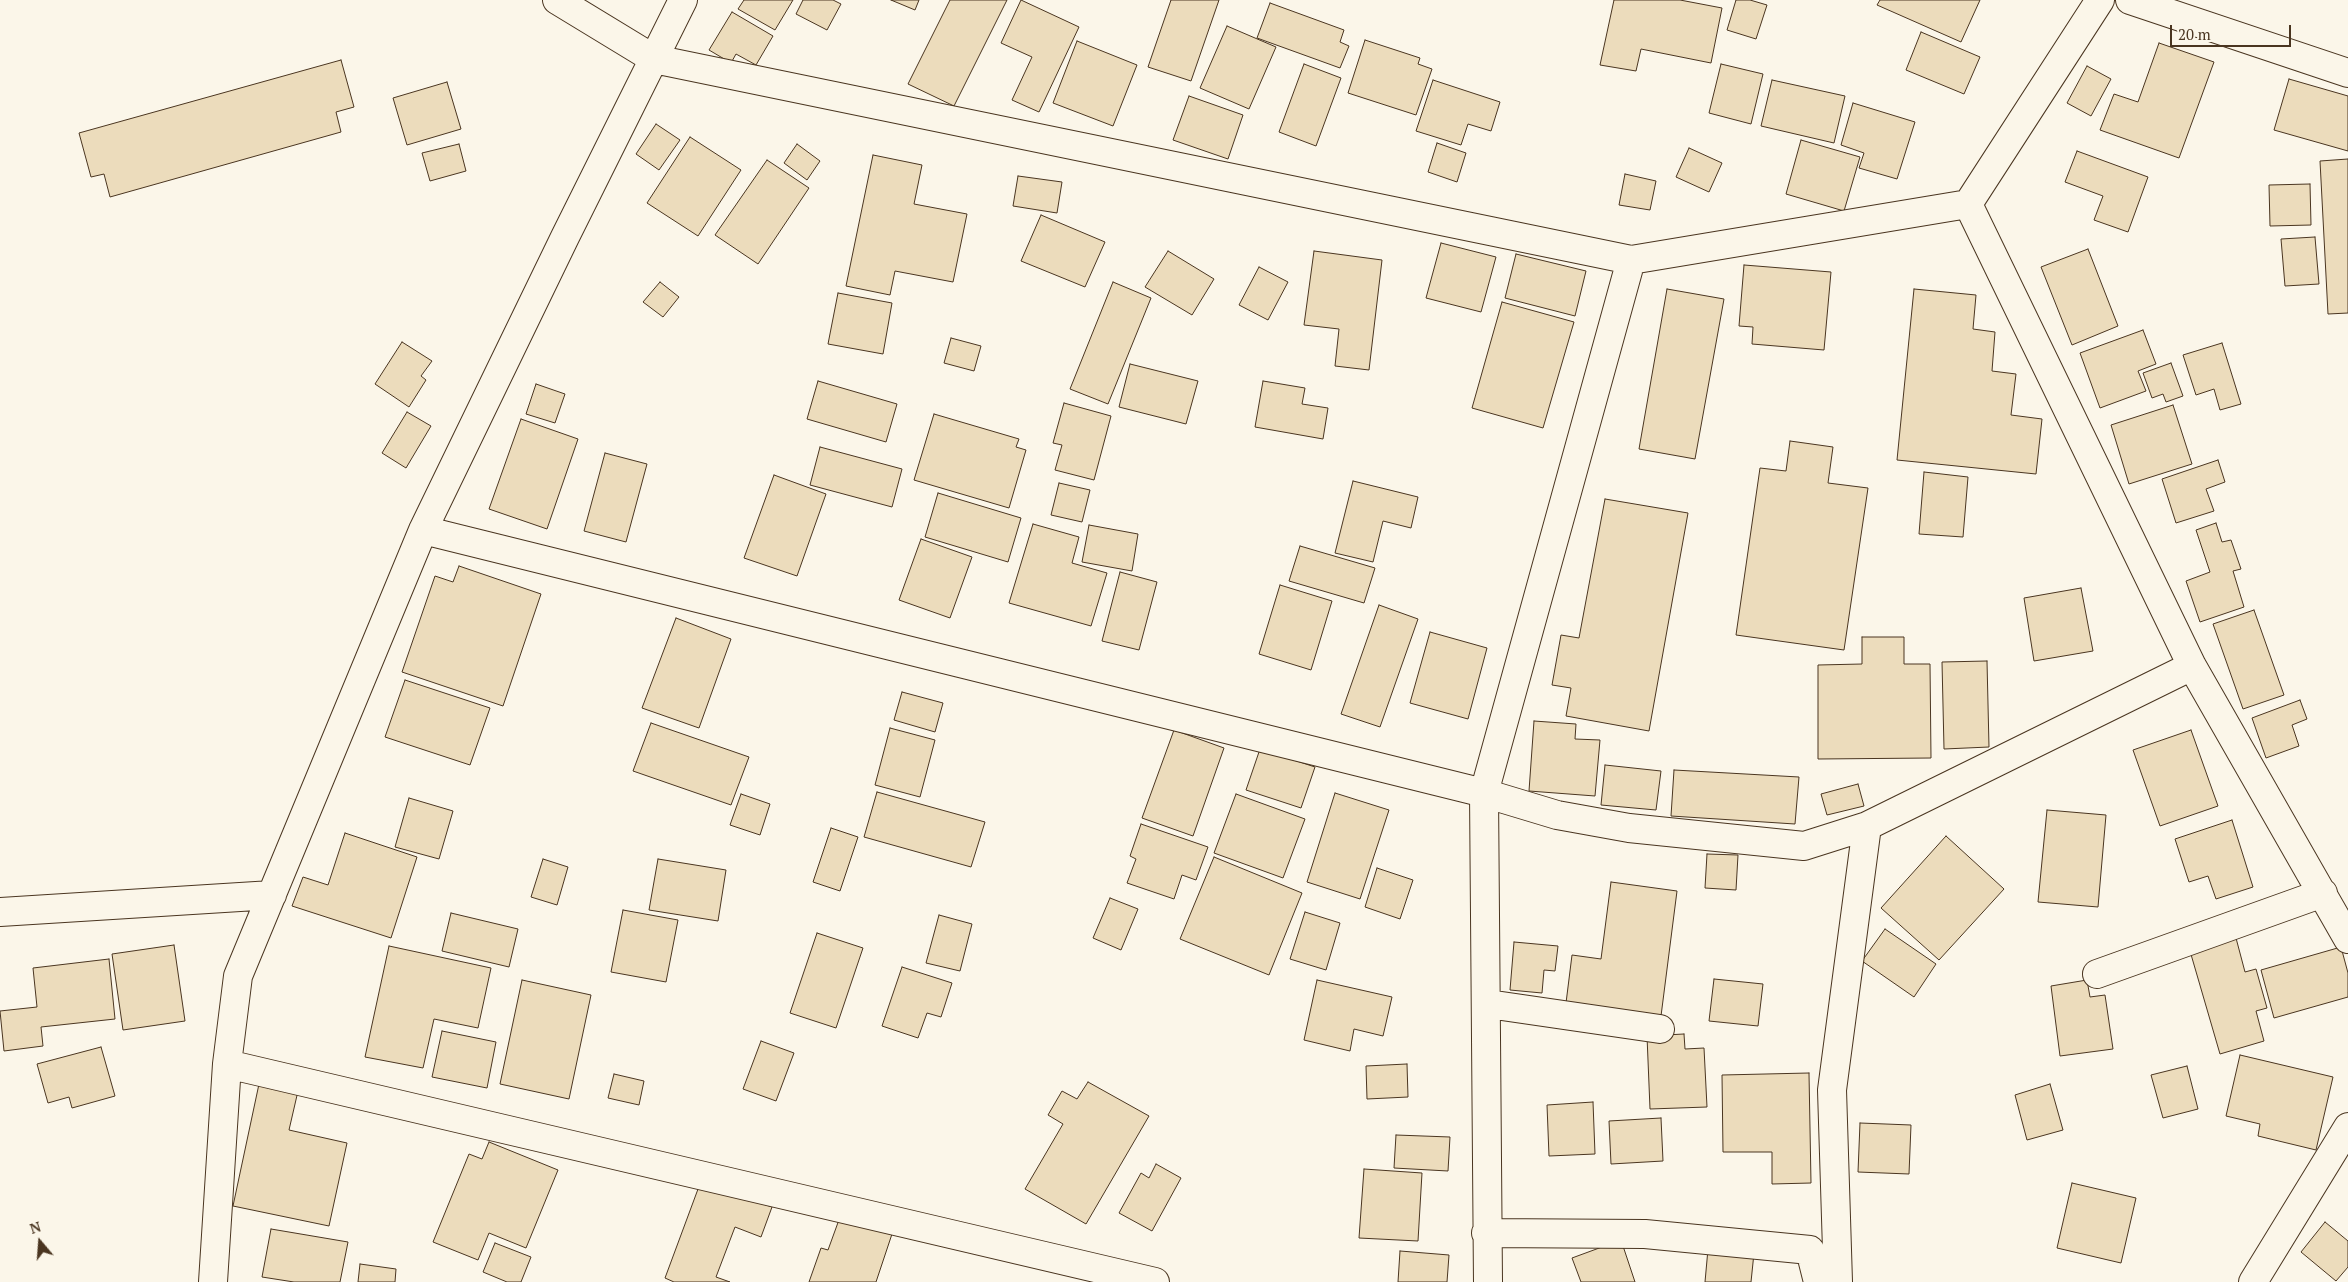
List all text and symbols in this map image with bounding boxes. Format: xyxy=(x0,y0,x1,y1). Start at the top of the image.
scale bar xyxy=(2173,15,2294,47)
text: 20 m xyxy=(2178,24,2211,44)
north arrow xyxy=(15,1217,65,1267)
text: N xyxy=(27,1217,43,1238)

